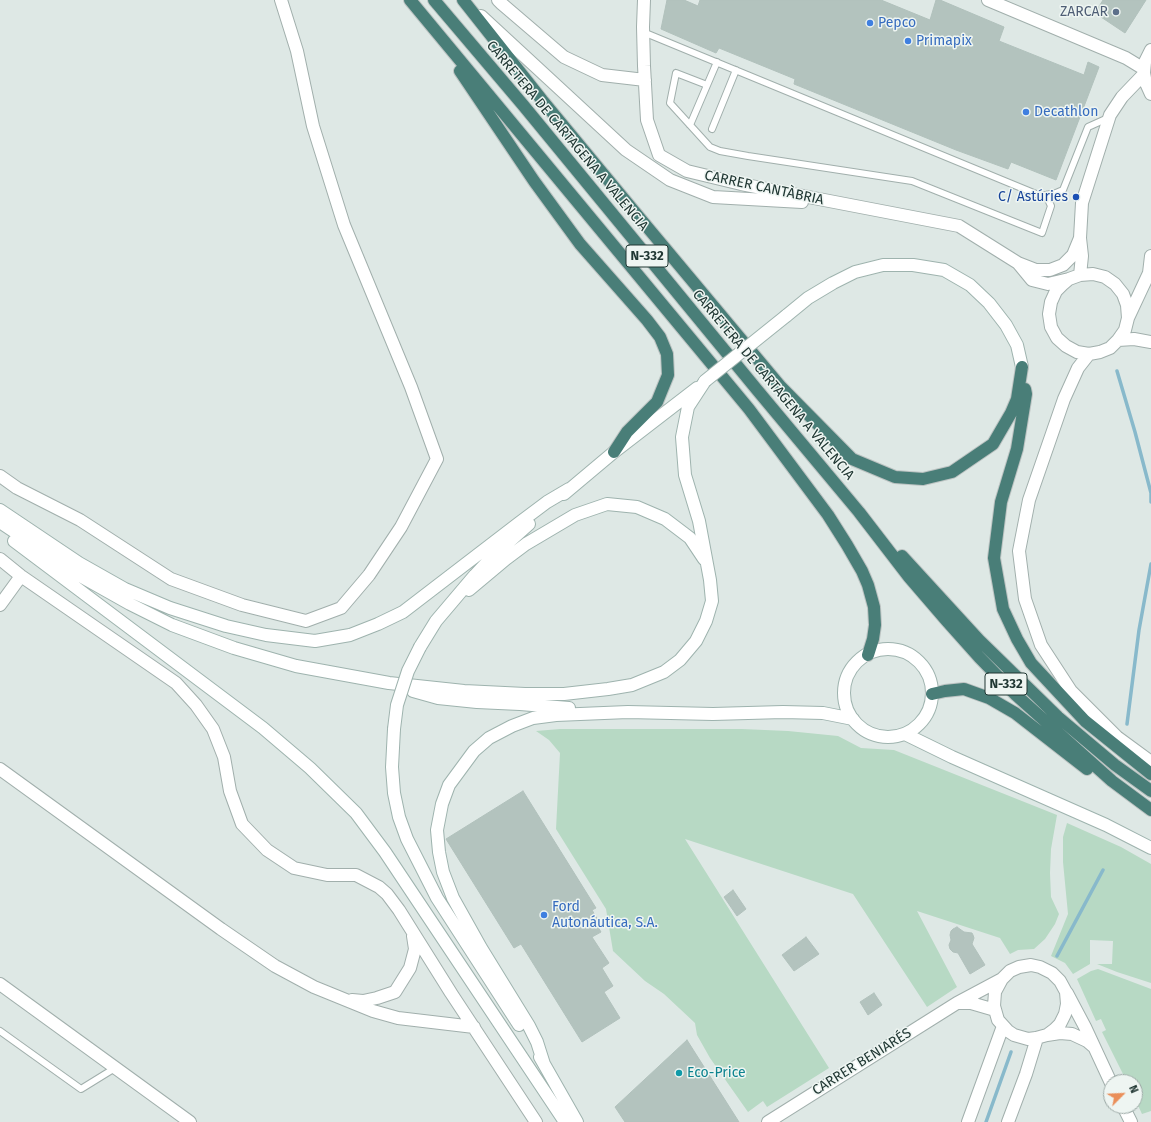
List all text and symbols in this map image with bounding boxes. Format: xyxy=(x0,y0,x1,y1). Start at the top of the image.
place label: ZARCAR xyxy=(1060,4,1108,20)
marker: ZARCAR xyxy=(1111,7,1121,17)
place label: Pepco xyxy=(878,15,916,31)
marker: Pepco xyxy=(865,18,875,28)
place label: Primapix xyxy=(916,33,972,49)
marker: Primapix xyxy=(903,36,913,46)
street label: CARRETERA DE CARTAGENA A VALENCIA xyxy=(483,38,651,234)
place label: Decathlon xyxy=(1034,104,1098,120)
marker: Decathlon xyxy=(1021,107,1031,117)
street label: CARRER CANTÀBRIA xyxy=(703,167,825,209)
place label: C/ Astúries xyxy=(998,189,1068,205)
marker: C/ Astúries xyxy=(1071,192,1081,202)
road number: N-332 xyxy=(626,245,668,267)
street label: CARRETERA DE CARTAGENA A VALENCIA xyxy=(689,287,857,483)
road number: N-332 xyxy=(985,673,1027,695)
place label: Ford Autonáutica, S.A. xyxy=(552,899,658,932)
marker: Ford Autonáutica, S.A. xyxy=(539,910,549,920)
street label: CARRER BENIARÉS xyxy=(809,1025,915,1099)
place label: Eco-Price xyxy=(687,1065,746,1081)
marker: Eco-Price xyxy=(674,1068,684,1078)
north arrow xyxy=(1103,1074,1143,1114)
text: N xyxy=(1126,1083,1141,1095)

